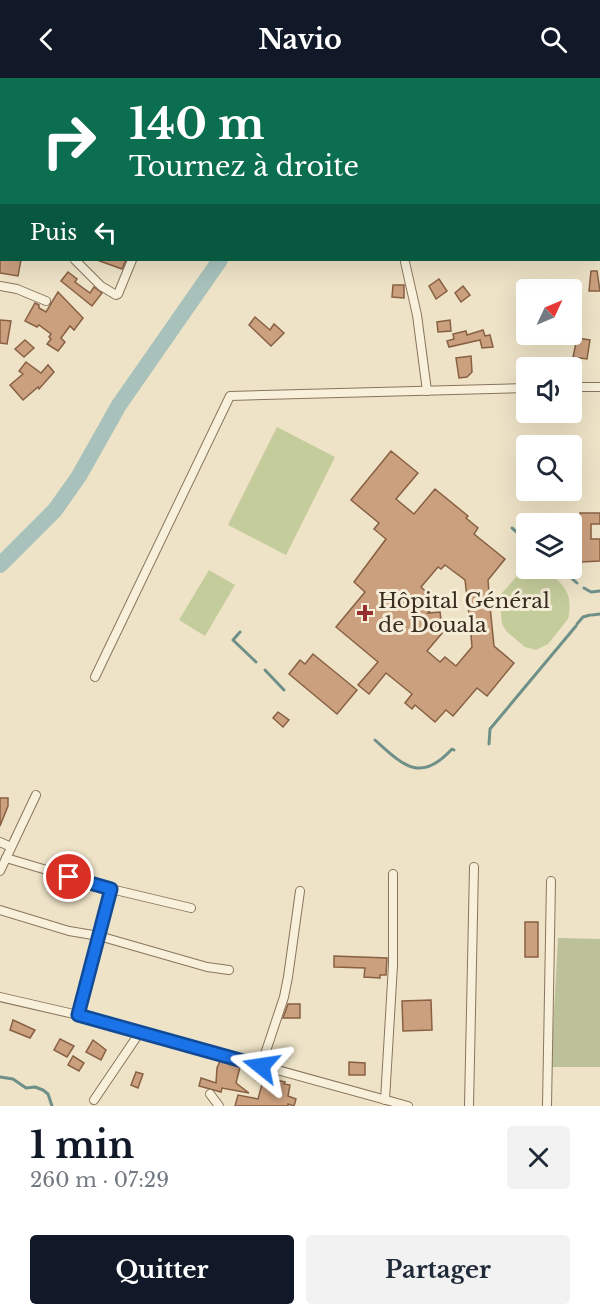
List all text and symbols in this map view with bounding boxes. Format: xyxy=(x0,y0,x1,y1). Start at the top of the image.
icon: back xyxy=(30,23,63,56)
text: Navio xyxy=(258,23,342,56)
icon: search xyxy=(537,23,570,56)
text: 140 m xyxy=(129,98,265,150)
icon: right xyxy=(30,102,108,180)
text: Tournez à droite xyxy=(129,150,359,183)
icon: left xyxy=(89,216,122,249)
text: Puis xyxy=(30,219,77,246)
north arrow xyxy=(516,279,582,345)
map controls xyxy=(516,279,582,579)
button: sound xyxy=(516,357,582,423)
button: search xyxy=(516,435,582,501)
button: layers xyxy=(516,513,582,579)
place label: Hôpital Général de Douala xyxy=(378,588,550,638)
marker: Hôpital Général de Douala xyxy=(356,604,374,622)
pin xyxy=(43,851,94,902)
icon: arrive xyxy=(52,860,85,893)
position arrow xyxy=(229,1034,293,1098)
text: 1 min xyxy=(30,1123,134,1168)
button: close xyxy=(507,1126,570,1189)
text: 260 m · 07:29 xyxy=(30,1168,169,1192)
button: Quitter xyxy=(30,1235,294,1304)
button: Partager xyxy=(306,1235,570,1304)

